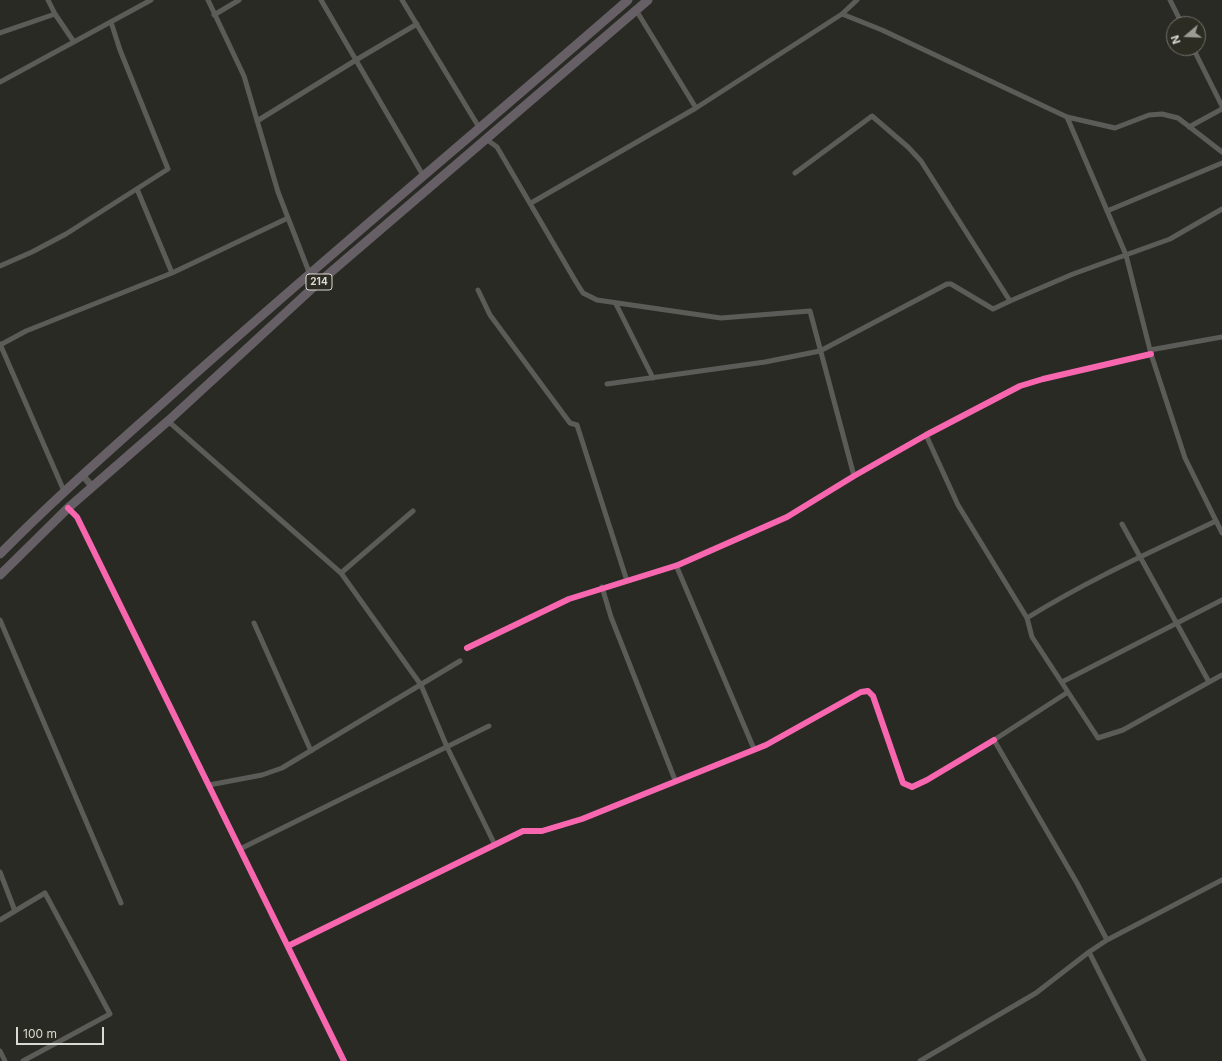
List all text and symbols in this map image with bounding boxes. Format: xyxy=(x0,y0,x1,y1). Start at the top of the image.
north arrow xyxy=(1166,16,1206,56)
text: N xyxy=(1168,33,1184,46)
road number: 214 xyxy=(306,274,332,290)
scale bar xyxy=(18,1019,106,1045)
text: 100 m xyxy=(23,1026,57,1041)

